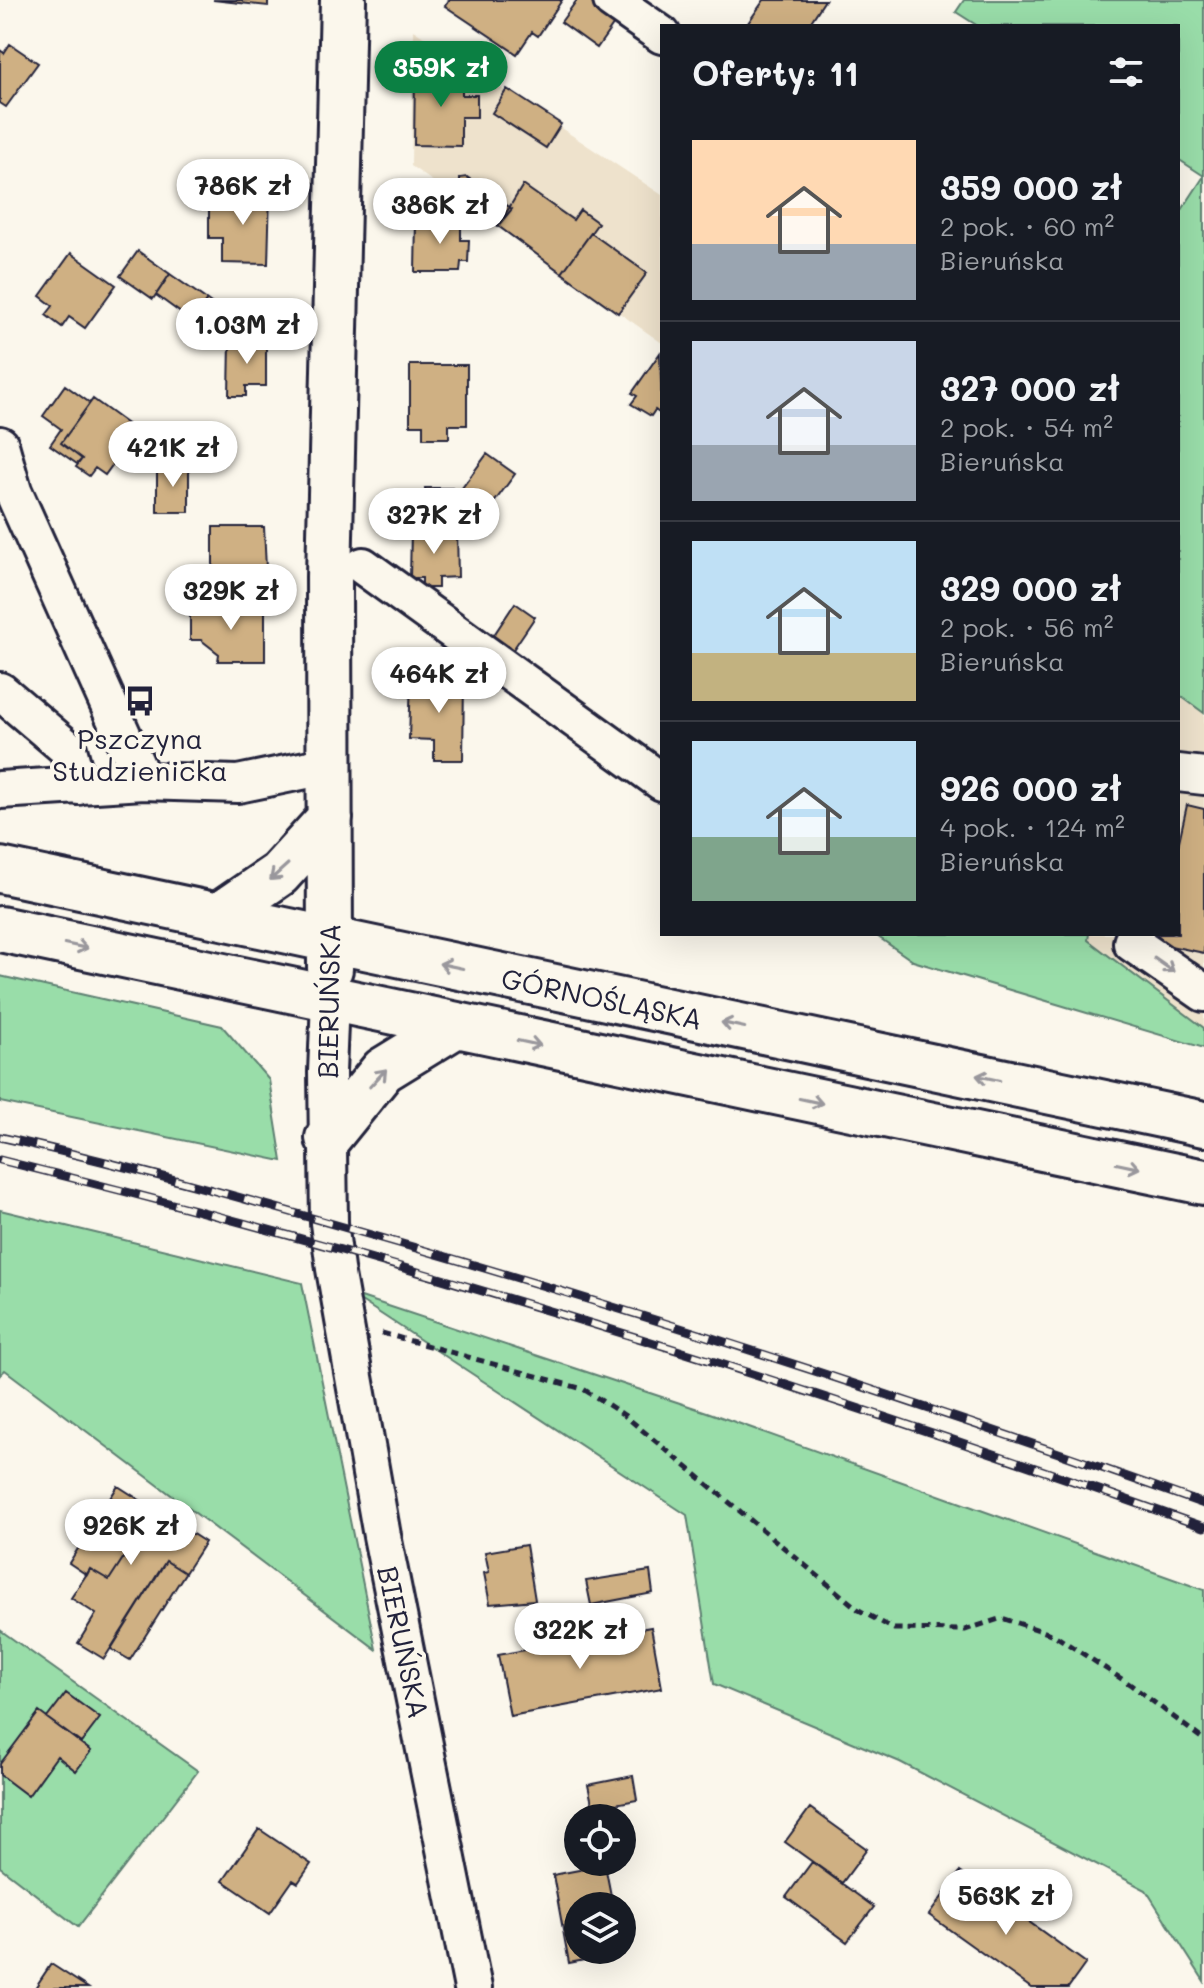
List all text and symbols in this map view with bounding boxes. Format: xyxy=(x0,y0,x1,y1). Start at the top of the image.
pin: 359K zł xyxy=(367,41,515,109)
text: 359K zł xyxy=(393,50,489,84)
text: Oferty: 11 xyxy=(692,50,859,95)
icon: filters xyxy=(1104,50,1148,94)
pin: 786K zł xyxy=(169,159,317,227)
text: 359 000 zł xyxy=(940,164,1122,209)
text: 786K zł xyxy=(195,168,291,202)
icon: home xyxy=(756,172,852,268)
pin: 386K zł xyxy=(366,178,514,246)
text: 386K zł xyxy=(391,187,489,221)
text: 2 pok. · 60 m² xyxy=(940,209,1114,243)
text: Bieruńska xyxy=(940,243,1065,277)
pin: 1.03M zł xyxy=(164,298,330,366)
text: 1.03M zł xyxy=(194,307,300,341)
text: 327 000 zł xyxy=(940,365,1120,410)
icon: home xyxy=(756,373,852,469)
text: 2 pok. · 54 m² xyxy=(940,410,1113,444)
pin: 421K zł xyxy=(99,421,247,489)
text: 421K zł xyxy=(126,430,220,464)
text: Bieruńska xyxy=(940,444,1065,478)
pin: 327K zł xyxy=(360,488,508,556)
text: 327K zł xyxy=(386,497,482,531)
pin: 329K zł xyxy=(157,564,305,632)
text: 329 000 zł xyxy=(940,565,1121,610)
text: 329K zł xyxy=(183,573,279,607)
icon: home xyxy=(756,573,852,669)
text: 2 pok. · 56 m² xyxy=(940,610,1113,644)
text: Bieruńska xyxy=(940,644,1065,678)
pin: 464K zł xyxy=(365,647,513,715)
text: 464K zł xyxy=(389,656,489,690)
bus stop icon: Pszczyna Studzienicka xyxy=(123,684,157,718)
place label: Pszczyna Studzienicka xyxy=(52,720,228,788)
text: 926 000 zł xyxy=(940,765,1122,810)
icon: home xyxy=(756,773,852,869)
text: 4 pok. · 124 m² xyxy=(940,810,1125,844)
text: Bieruńska xyxy=(940,844,1065,878)
one-way arrow xyxy=(269,863,289,881)
street label: BIERUŃSKA xyxy=(309,923,347,1079)
one-way arrow xyxy=(63,939,89,954)
one-way arrow xyxy=(1153,957,1175,973)
one-way arrow xyxy=(439,958,465,973)
street label: GÓRNOŚLĄSKA xyxy=(498,959,706,1037)
one-way arrow xyxy=(721,1017,747,1032)
one-way arrow xyxy=(516,1036,542,1051)
one-way arrow xyxy=(368,1068,387,1089)
one-way arrow xyxy=(976,1070,1001,1085)
one-way arrow xyxy=(798,1094,824,1109)
one-way arrow xyxy=(1115,1159,1140,1174)
pin: 926K zł xyxy=(57,1499,205,1567)
text: 926K zł xyxy=(83,1508,179,1542)
street label: BIERUŃSKA xyxy=(370,1562,438,1722)
pin: 322K zł xyxy=(506,1603,654,1671)
text: 322K zł xyxy=(532,1612,628,1646)
map controls xyxy=(564,1804,636,1964)
button: locate xyxy=(564,1804,636,1876)
pin: 563K zł xyxy=(932,1869,1080,1937)
text: 563K zł xyxy=(957,1878,1055,1912)
button: layers xyxy=(564,1892,636,1964)

